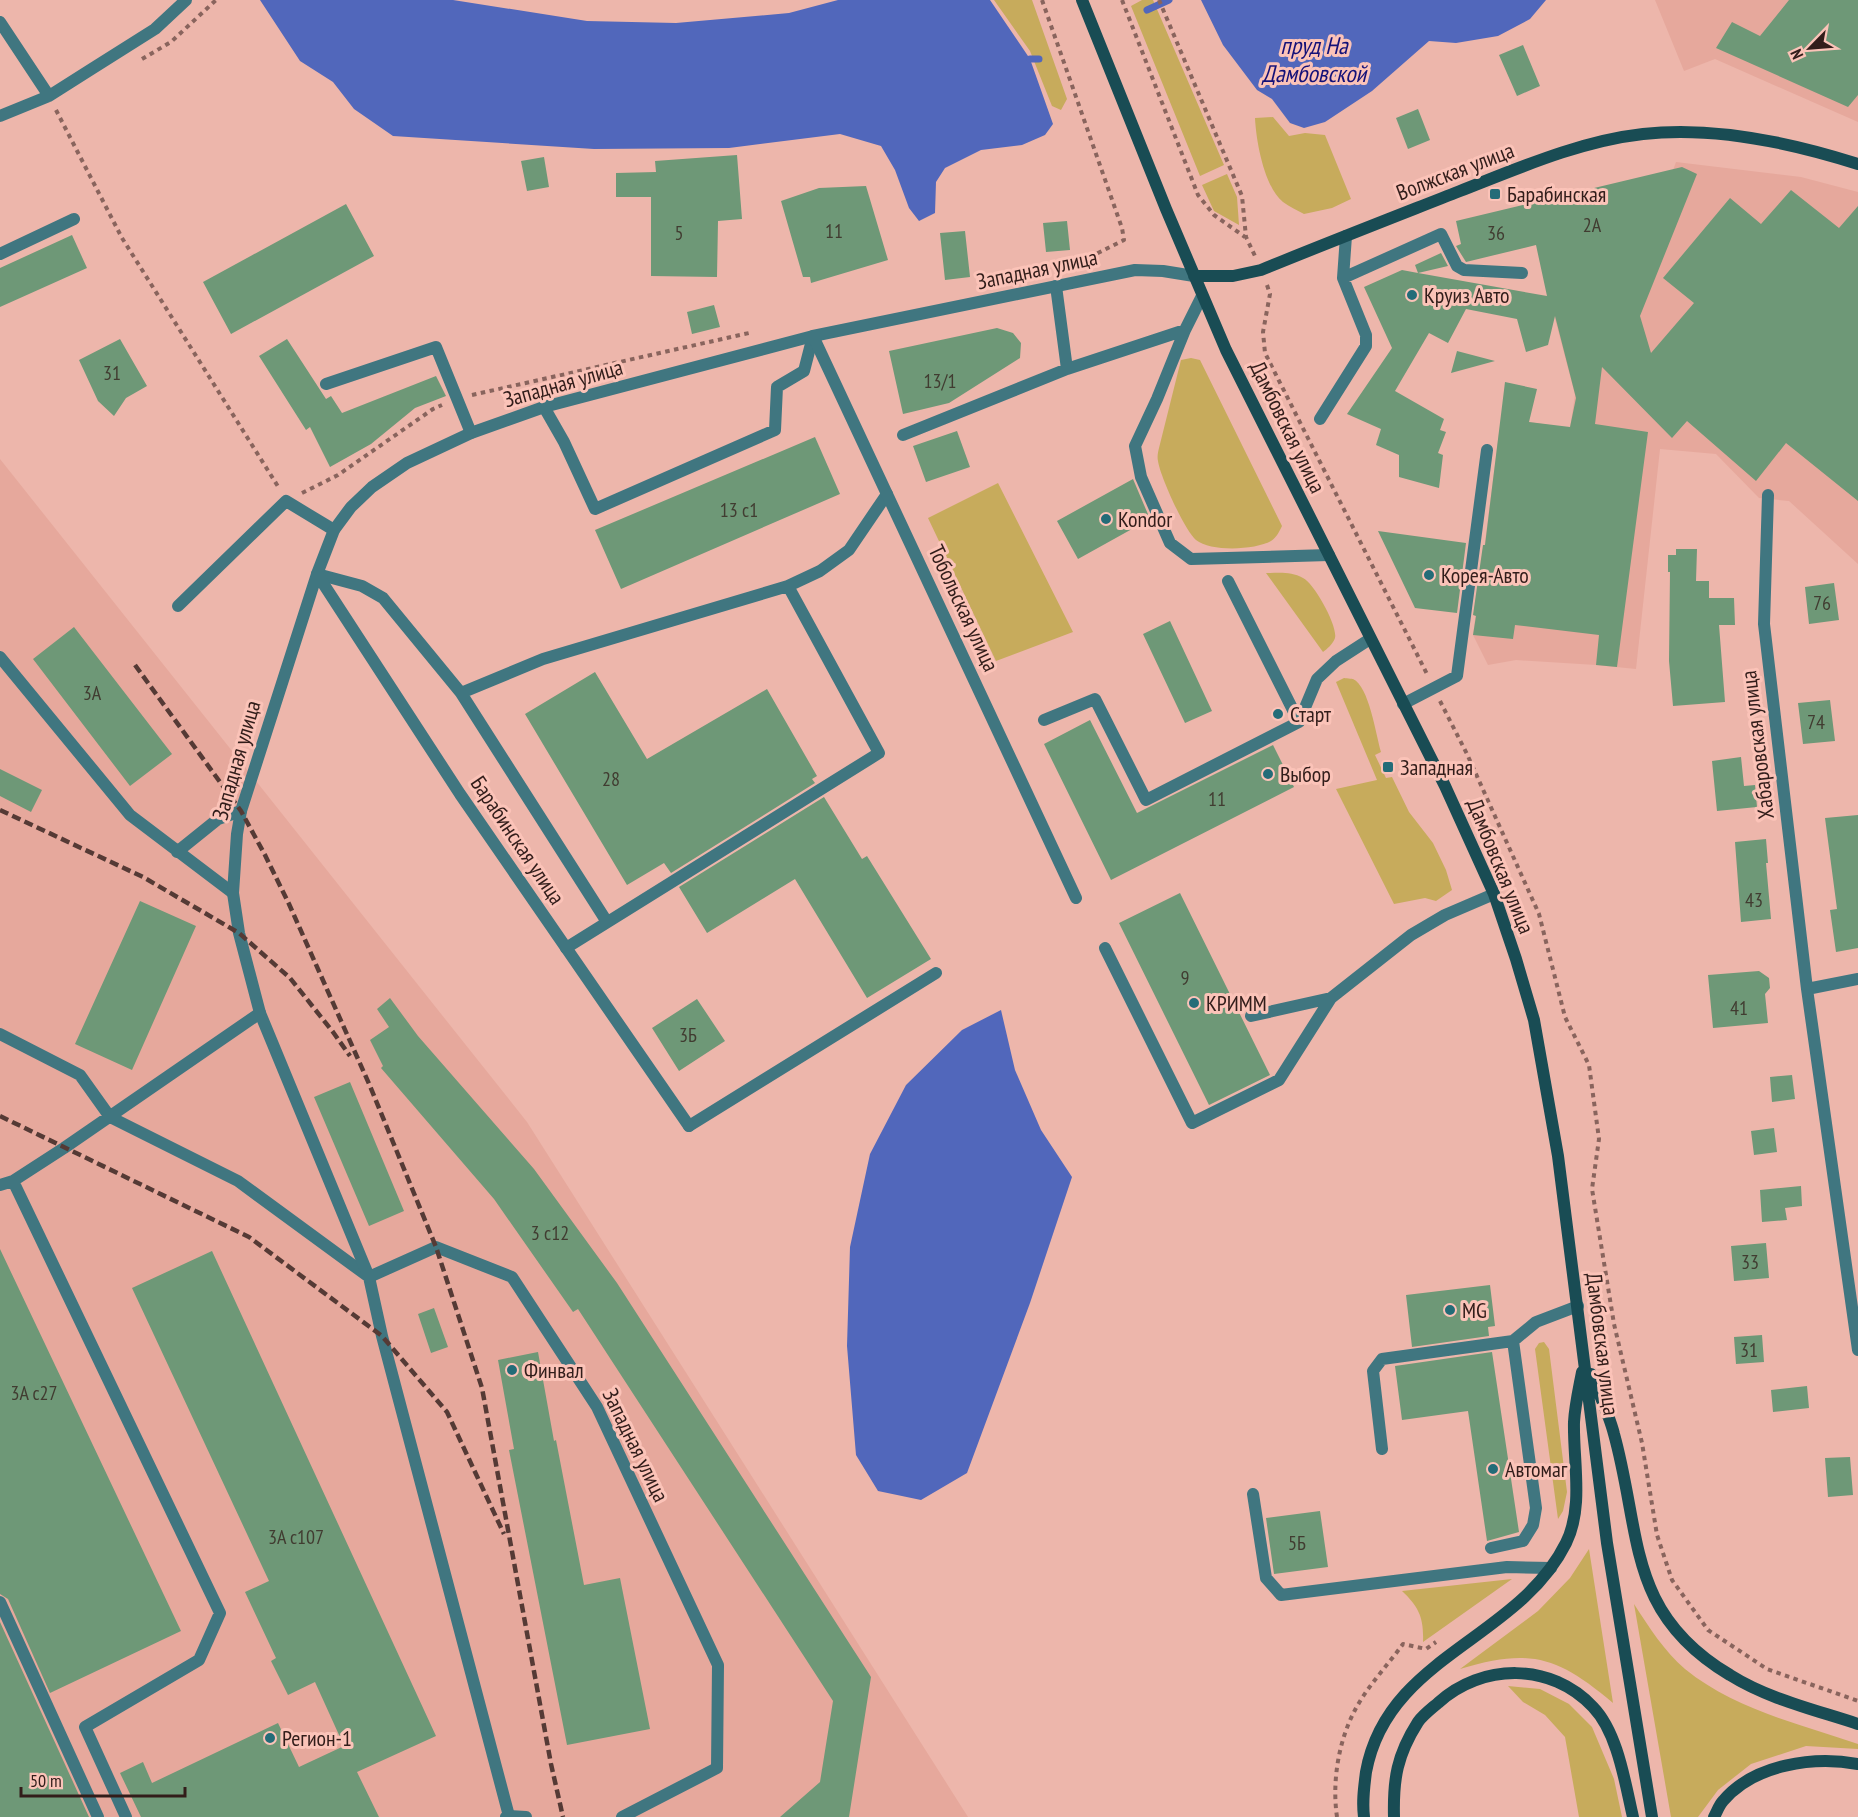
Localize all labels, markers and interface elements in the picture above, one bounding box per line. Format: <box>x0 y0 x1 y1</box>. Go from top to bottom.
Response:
north arrow <box>1780 18 1840 78</box>
water label: пруд На Дамбовской <box>1261 30 1369 89</box>
text: N <box>1786 46 1807 62</box>
street label: Волжская улица <box>1392 136 1518 206</box>
place label: Барабинская <box>1507 180 1606 208</box>
marker: Барабинская <box>1488 187 1502 201</box>
house number: 2А <box>1583 212 1602 238</box>
house number: 11 <box>825 218 843 244</box>
house number: 5 <box>675 220 684 246</box>
house number: 36 <box>1487 220 1505 246</box>
street label: Западная улица <box>974 243 1100 295</box>
place label: Круиз Авто <box>1424 281 1509 309</box>
marker: Круиз Авто <box>1405 288 1419 302</box>
street label: Западная улица <box>500 353 626 413</box>
street label: Дамбовская улица <box>1244 356 1332 498</box>
house number: 31 <box>103 360 121 386</box>
house number: 13/1 <box>924 368 956 394</box>
house number: 13 с1 <box>720 497 758 523</box>
place label: Kondor <box>1118 505 1172 533</box>
marker: Kondor <box>1099 512 1113 526</box>
street label: Тобольская улица <box>922 540 1006 676</box>
place label: Корея-Авто <box>1441 561 1529 589</box>
marker: Корея-Авто <box>1422 568 1436 582</box>
house number: 76 <box>1813 590 1831 616</box>
street label: Хабаровская улица <box>1734 669 1780 821</box>
house number: 3А <box>83 680 102 706</box>
street label: Западная улица <box>206 697 266 823</box>
place label: Старт <box>1290 700 1332 728</box>
marker: Старт <box>1271 707 1285 721</box>
house number: 74 <box>1807 709 1825 735</box>
place label: Западная <box>1400 753 1473 781</box>
place label: Выбор <box>1280 760 1331 788</box>
marker: Западная <box>1381 760 1395 774</box>
house number: 28 <box>602 766 620 792</box>
marker: Выбор <box>1261 767 1275 781</box>
street label: Барабинская улица <box>465 770 571 910</box>
house number: 11 <box>1208 786 1226 812</box>
street label: Дамбовская улица <box>1461 794 1541 938</box>
house number: 43 <box>1745 887 1763 913</box>
house number: 9 <box>1181 965 1190 991</box>
place label: КРИММ <box>1206 989 1267 1017</box>
house number: 41 <box>1730 995 1748 1021</box>
marker: КРИММ <box>1187 996 1201 1010</box>
house number: 3Б <box>679 1022 697 1048</box>
house number: 3 с12 <box>531 1220 569 1246</box>
house number: 33 <box>1741 1249 1759 1275</box>
street label: Дамбовская улица <box>1580 1271 1626 1417</box>
place label: MG <box>1462 1296 1487 1324</box>
marker: MG <box>1443 1303 1457 1317</box>
house number: 31 <box>1740 1337 1758 1363</box>
place label: Финвал <box>524 1356 584 1384</box>
marker: Финвал <box>505 1363 519 1377</box>
house number: 3А с27 <box>10 1380 58 1406</box>
street label: Западная улица <box>596 1384 676 1506</box>
place label: Автомаг <box>1505 1455 1568 1483</box>
marker: Автомаг <box>1486 1462 1500 1476</box>
house number: 3А с107 <box>268 1524 324 1550</box>
house number: 5Б <box>1288 1530 1306 1556</box>
place label: Регион-1 <box>282 1724 352 1752</box>
marker: Регион-1 <box>263 1731 277 1745</box>
scale bar <box>21 1760 184 1798</box>
text: 50 m <box>30 1769 62 1792</box>

